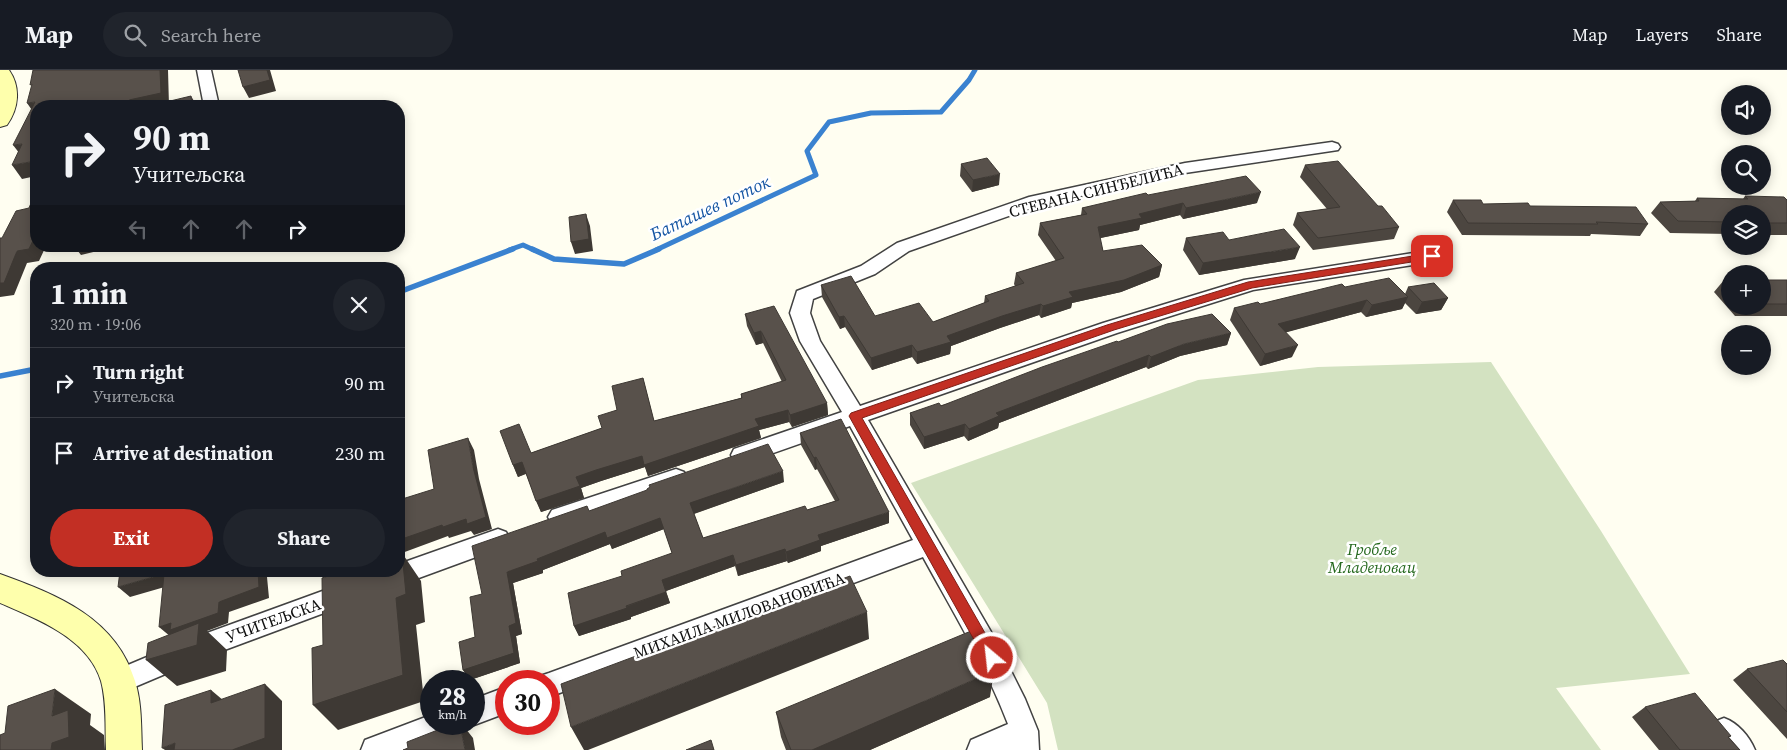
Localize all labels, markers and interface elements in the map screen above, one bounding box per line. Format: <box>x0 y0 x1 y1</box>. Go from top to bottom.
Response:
search box <box>103 12 453 57</box>
text: Map <box>25 18 73 51</box>
icon: search <box>121 21 149 49</box>
text: Search here <box>161 22 261 48</box>
text: Map <box>1572 22 1607 47</box>
text: Layers <box>1635 22 1688 47</box>
text: Share <box>1716 22 1762 47</box>
map controls <box>1721 85 1771 375</box>
button: sound <box>1721 85 1771 135</box>
text: 90 m <box>133 114 210 162</box>
icon: right <box>50 120 115 185</box>
button: search <box>1721 145 1771 195</box>
street label: СТЕВАНА СИНЂЕЛИЋА <box>1006 158 1186 222</box>
text: Учитељска <box>133 159 245 189</box>
water label: Баташев поток <box>645 169 774 247</box>
button: layers <box>1721 205 1771 255</box>
icon: left <box>124 215 152 243</box>
icon: ahead <box>177 215 205 243</box>
icon: ahead <box>230 215 258 243</box>
icon: right <box>283 215 311 243</box>
pin <box>1411 235 1453 277</box>
icon: arrive <box>1418 242 1446 270</box>
button: + <box>1721 265 1771 315</box>
text: 1 min <box>50 273 128 314</box>
button: close <box>333 279 385 331</box>
text: 320 m · 19:06 <box>50 313 141 335</box>
button: − <box>1721 325 1771 375</box>
text: Turn right <box>93 359 184 385</box>
icon: right <box>50 369 78 397</box>
text: 90 m <box>344 370 385 396</box>
text: Учитељска <box>93 385 175 407</box>
icon: arrive <box>50 439 78 467</box>
text: Arrive at destination <box>93 440 273 466</box>
text: 230 m <box>335 440 385 466</box>
button: Exit <box>50 509 213 567</box>
button: Share <box>223 509 385 567</box>
park label: Гробље Младеновац <box>1327 538 1417 578</box>
street label: МИХАИЛА МИЛОВАНОВИЋА <box>630 566 848 664</box>
street label: УЧИТЕЉСКА <box>222 592 324 647</box>
position arrow <box>965 631 1017 683</box>
speed limit sign: 30 <box>495 670 560 735</box>
text: 28 <box>439 679 466 713</box>
text: km/h <box>438 707 467 723</box>

